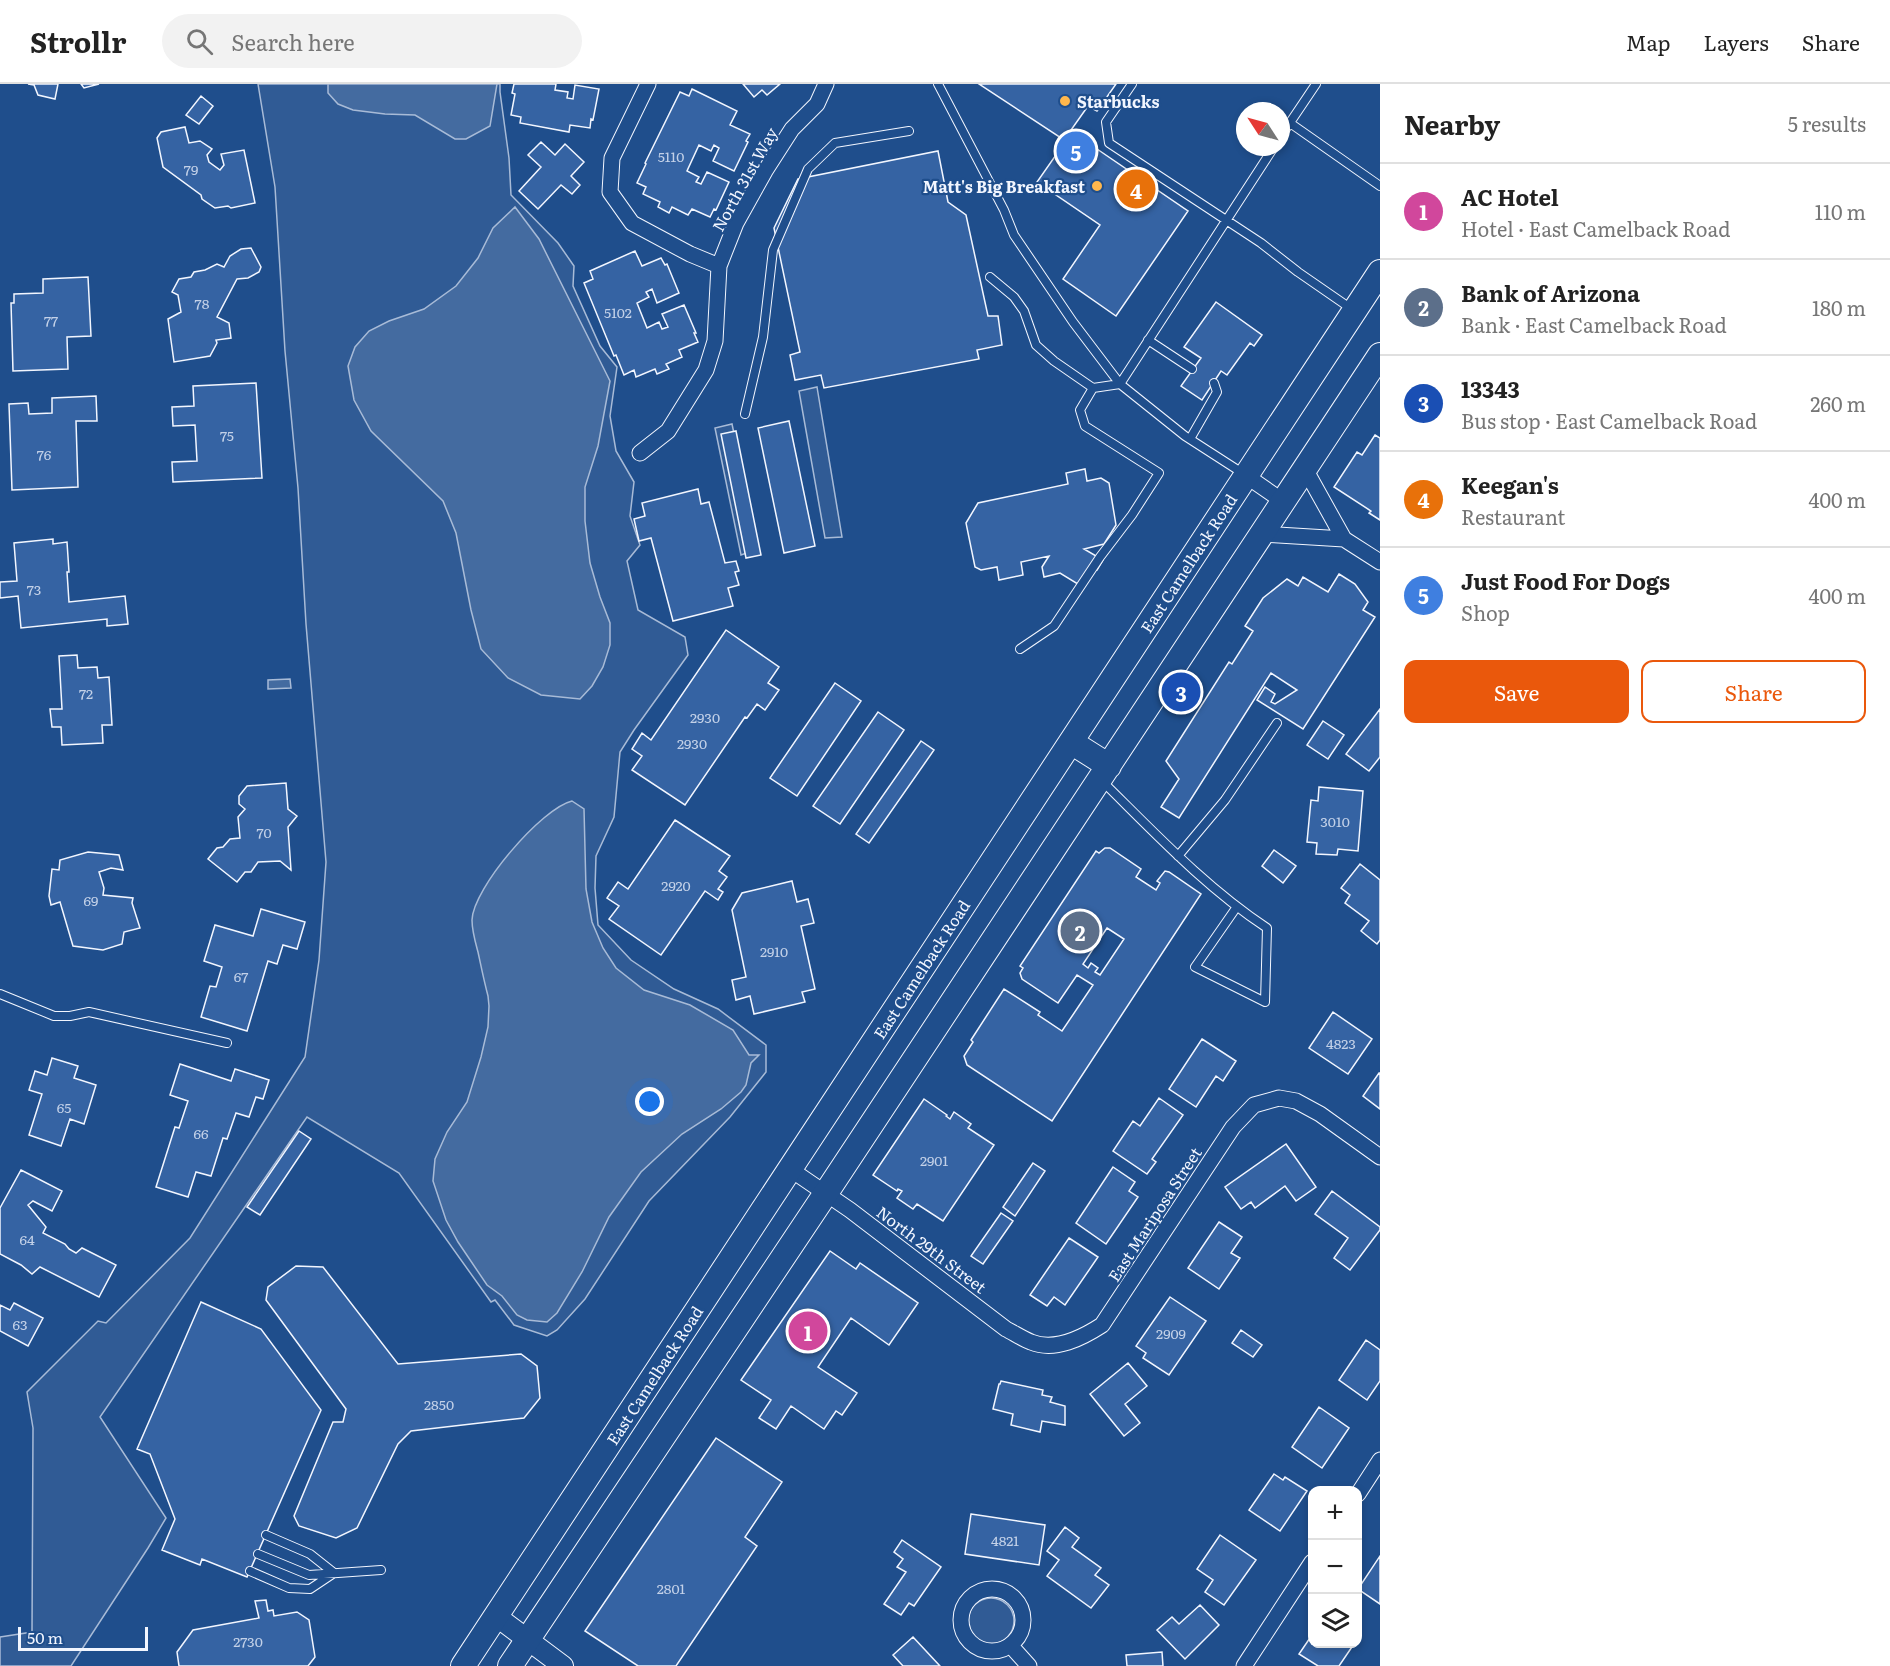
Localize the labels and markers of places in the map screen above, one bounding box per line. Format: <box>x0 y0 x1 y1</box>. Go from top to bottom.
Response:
place label: Starbucks <box>1077 89 1159 113</box>
marker: Starbucks <box>1058 94 1072 108</box>
pin: 5 <box>1056 128 1096 174</box>
pin: 4 <box>1116 166 1156 212</box>
place label: Matt's Big Breakfast <box>923 174 1085 198</box>
marker: Matt's Big Breakfast <box>1090 179 1104 193</box>
pin: 3 <box>1162 670 1200 714</box>
pin: 2 <box>1060 908 1100 954</box>
pin: 1 <box>788 1308 828 1354</box>

